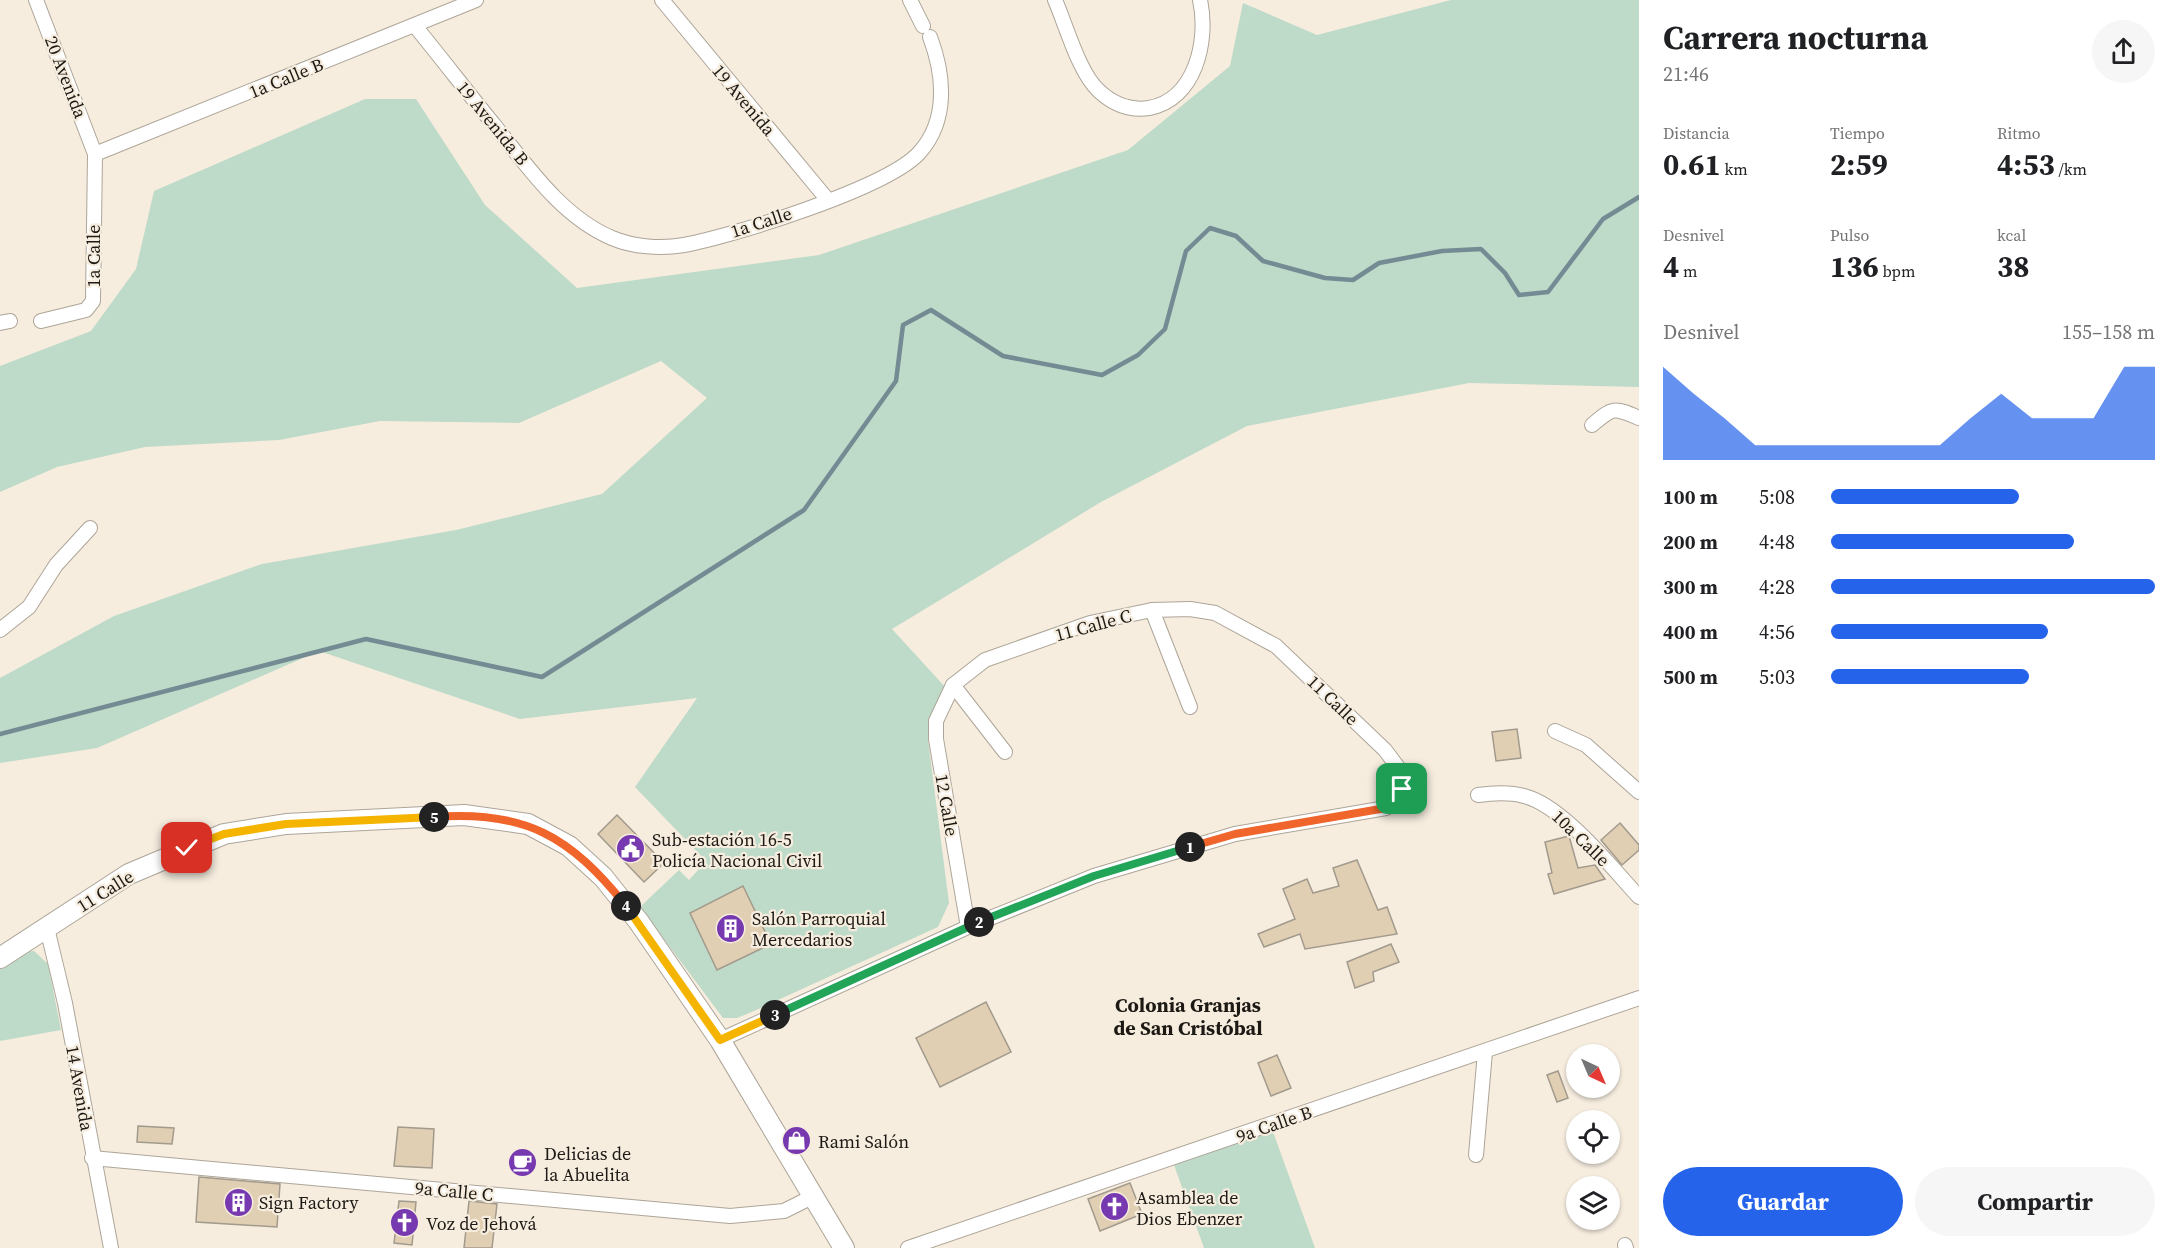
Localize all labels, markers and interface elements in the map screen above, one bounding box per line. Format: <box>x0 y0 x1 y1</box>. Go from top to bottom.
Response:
text: Carrera nocturna <box>1663 15 1928 60</box>
button: share <box>2092 20 2155 83</box>
street label: 20 Avenida <box>39 32 93 123</box>
street label: 1a Calle B <box>245 52 327 104</box>
street label: 19 Avenida <box>707 59 782 142</box>
text: 21:46 <box>1663 60 1709 88</box>
street label: 19 Avenida B <box>451 76 535 170</box>
text: Distancia <box>1663 122 1730 144</box>
text: Tiempo <box>1830 122 1885 144</box>
text: Ritmo <box>1997 122 2041 144</box>
text: 0.61 <box>1663 144 1721 185</box>
text: 2:59 <box>1830 144 1888 185</box>
text: 4:53 <box>1997 144 2055 185</box>
text: km <box>1721 158 1748 180</box>
text: /km <box>2055 158 2087 180</box>
street label: 1a Calle <box>727 200 795 244</box>
text: Desnivel <box>1663 224 1724 246</box>
text: Pulso <box>1830 224 1869 246</box>
text: kcal <box>1997 224 2026 246</box>
street label: 1a Calle <box>81 225 106 287</box>
text: 4 <box>1663 246 1679 287</box>
text: 136 <box>1830 246 1879 287</box>
text: 38 <box>1997 246 2030 287</box>
text: m <box>1679 260 1697 282</box>
text: bpm <box>1879 260 1915 282</box>
text: Desnivel <box>1663 318 1740 346</box>
text: 155–158 m <box>2062 318 2155 346</box>
text: 100 m <box>1663 483 1718 511</box>
text: 5:08 <box>1759 483 1795 511</box>
text: 200 m <box>1663 528 1718 556</box>
text: 4:48 <box>1759 528 1795 556</box>
text: 300 m <box>1663 573 1718 601</box>
text: 4:28 <box>1759 573 1795 601</box>
street label: 11 Calle C <box>1052 603 1134 647</box>
text: 400 m <box>1663 618 1718 646</box>
text: 4:56 <box>1759 618 1795 646</box>
text: 500 m <box>1663 663 1718 691</box>
text: 5:03 <box>1759 663 1795 691</box>
street label: 11 Calle <box>1302 669 1364 731</box>
pin <box>1376 763 1427 814</box>
street label: 12 Calle <box>929 772 965 838</box>
icon: arrive <box>1385 772 1418 805</box>
pin: 5 <box>419 802 449 832</box>
street label: 10a Calle <box>1546 804 1616 872</box>
text: 5 <box>430 806 438 828</box>
pin <box>161 822 212 873</box>
place label: Sub-estación 16-5 Policía Nacional Civil <box>652 827 822 873</box>
icon: check <box>170 831 203 864</box>
pin: 1 <box>1175 832 1205 862</box>
public building icon: Sub-estación 16-5 Policía Nacional Civil <box>615 833 647 865</box>
text: 1 <box>1186 836 1194 858</box>
street label: 11 Calle <box>72 864 138 918</box>
pin: 4 <box>611 891 641 921</box>
text: 4 <box>622 895 630 917</box>
place label: Salón Parroquial Mercedarios <box>752 906 886 952</box>
pin: 2 <box>964 907 994 937</box>
text: 2 <box>975 911 983 933</box>
building icon: Salón Parroquial Mercedarios <box>715 912 747 944</box>
district label: Colonia Granjas de San Cristóbal <box>1113 991 1263 1042</box>
pin: 3 <box>760 1000 790 1030</box>
text: 3 <box>771 1004 779 1026</box>
street label: 14 Avenida <box>60 1043 100 1134</box>
north arrow <box>1566 1044 1620 1098</box>
map controls <box>1566 1044 1620 1230</box>
street label: 9a Calle B <box>1233 1099 1315 1149</box>
button: locate <box>1566 1110 1620 1164</box>
shop icon: Rami Salón <box>781 1125 813 1157</box>
place label: Rami Salón <box>818 1129 909 1154</box>
place label: Delicias de la Abuelita <box>544 1141 631 1187</box>
cafe icon: Delicias de la Abuelita <box>507 1147 539 1179</box>
button: Guardar <box>1663 1167 1903 1236</box>
button: Compartir <box>1915 1167 2155 1236</box>
street label: 9a Calle C <box>414 1175 494 1207</box>
button: layers <box>1566 1176 1620 1230</box>
place label: Asamblea de Dios Ebenzer <box>1136 1185 1243 1231</box>
building icon: Sign Factory <box>222 1186 254 1218</box>
place label: Sign Factory <box>259 1190 359 1215</box>
church icon: Asamblea de Dios Ebenzer <box>1099 1191 1131 1223</box>
church icon: Voz de Jehová <box>389 1207 421 1239</box>
place label: Voz de Jehová <box>426 1211 538 1236</box>

